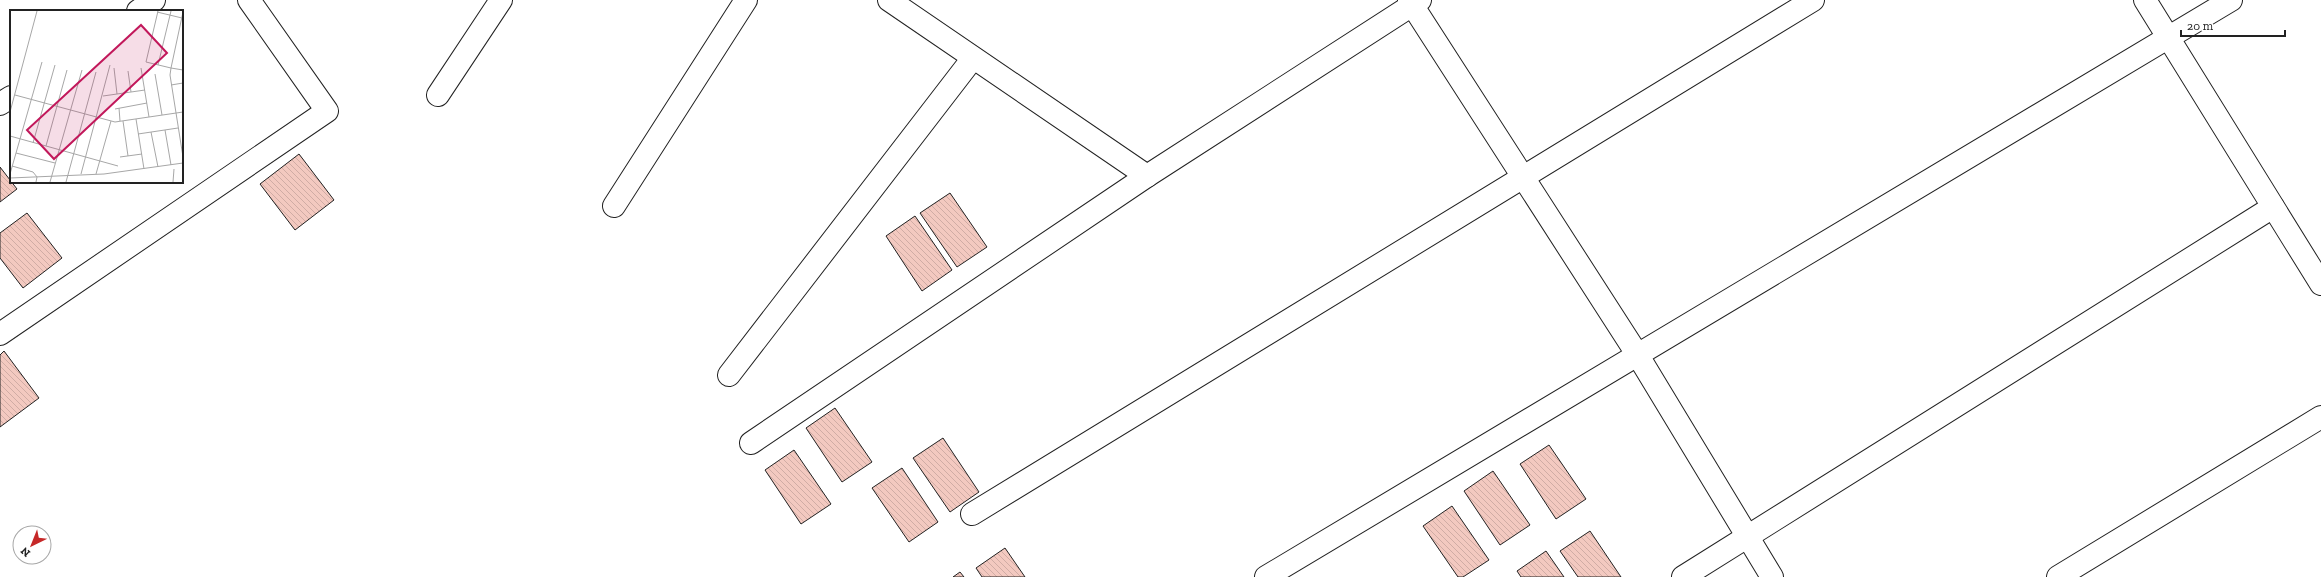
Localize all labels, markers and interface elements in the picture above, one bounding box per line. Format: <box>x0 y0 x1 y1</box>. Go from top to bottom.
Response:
inset map <box>10 10 183 183</box>
scale bar <box>2181 12 2285 38</box>
text: 20 m <box>2187 19 2214 33</box>
north arrow <box>12 525 52 565</box>
text: N <box>18 544 33 560</box>

